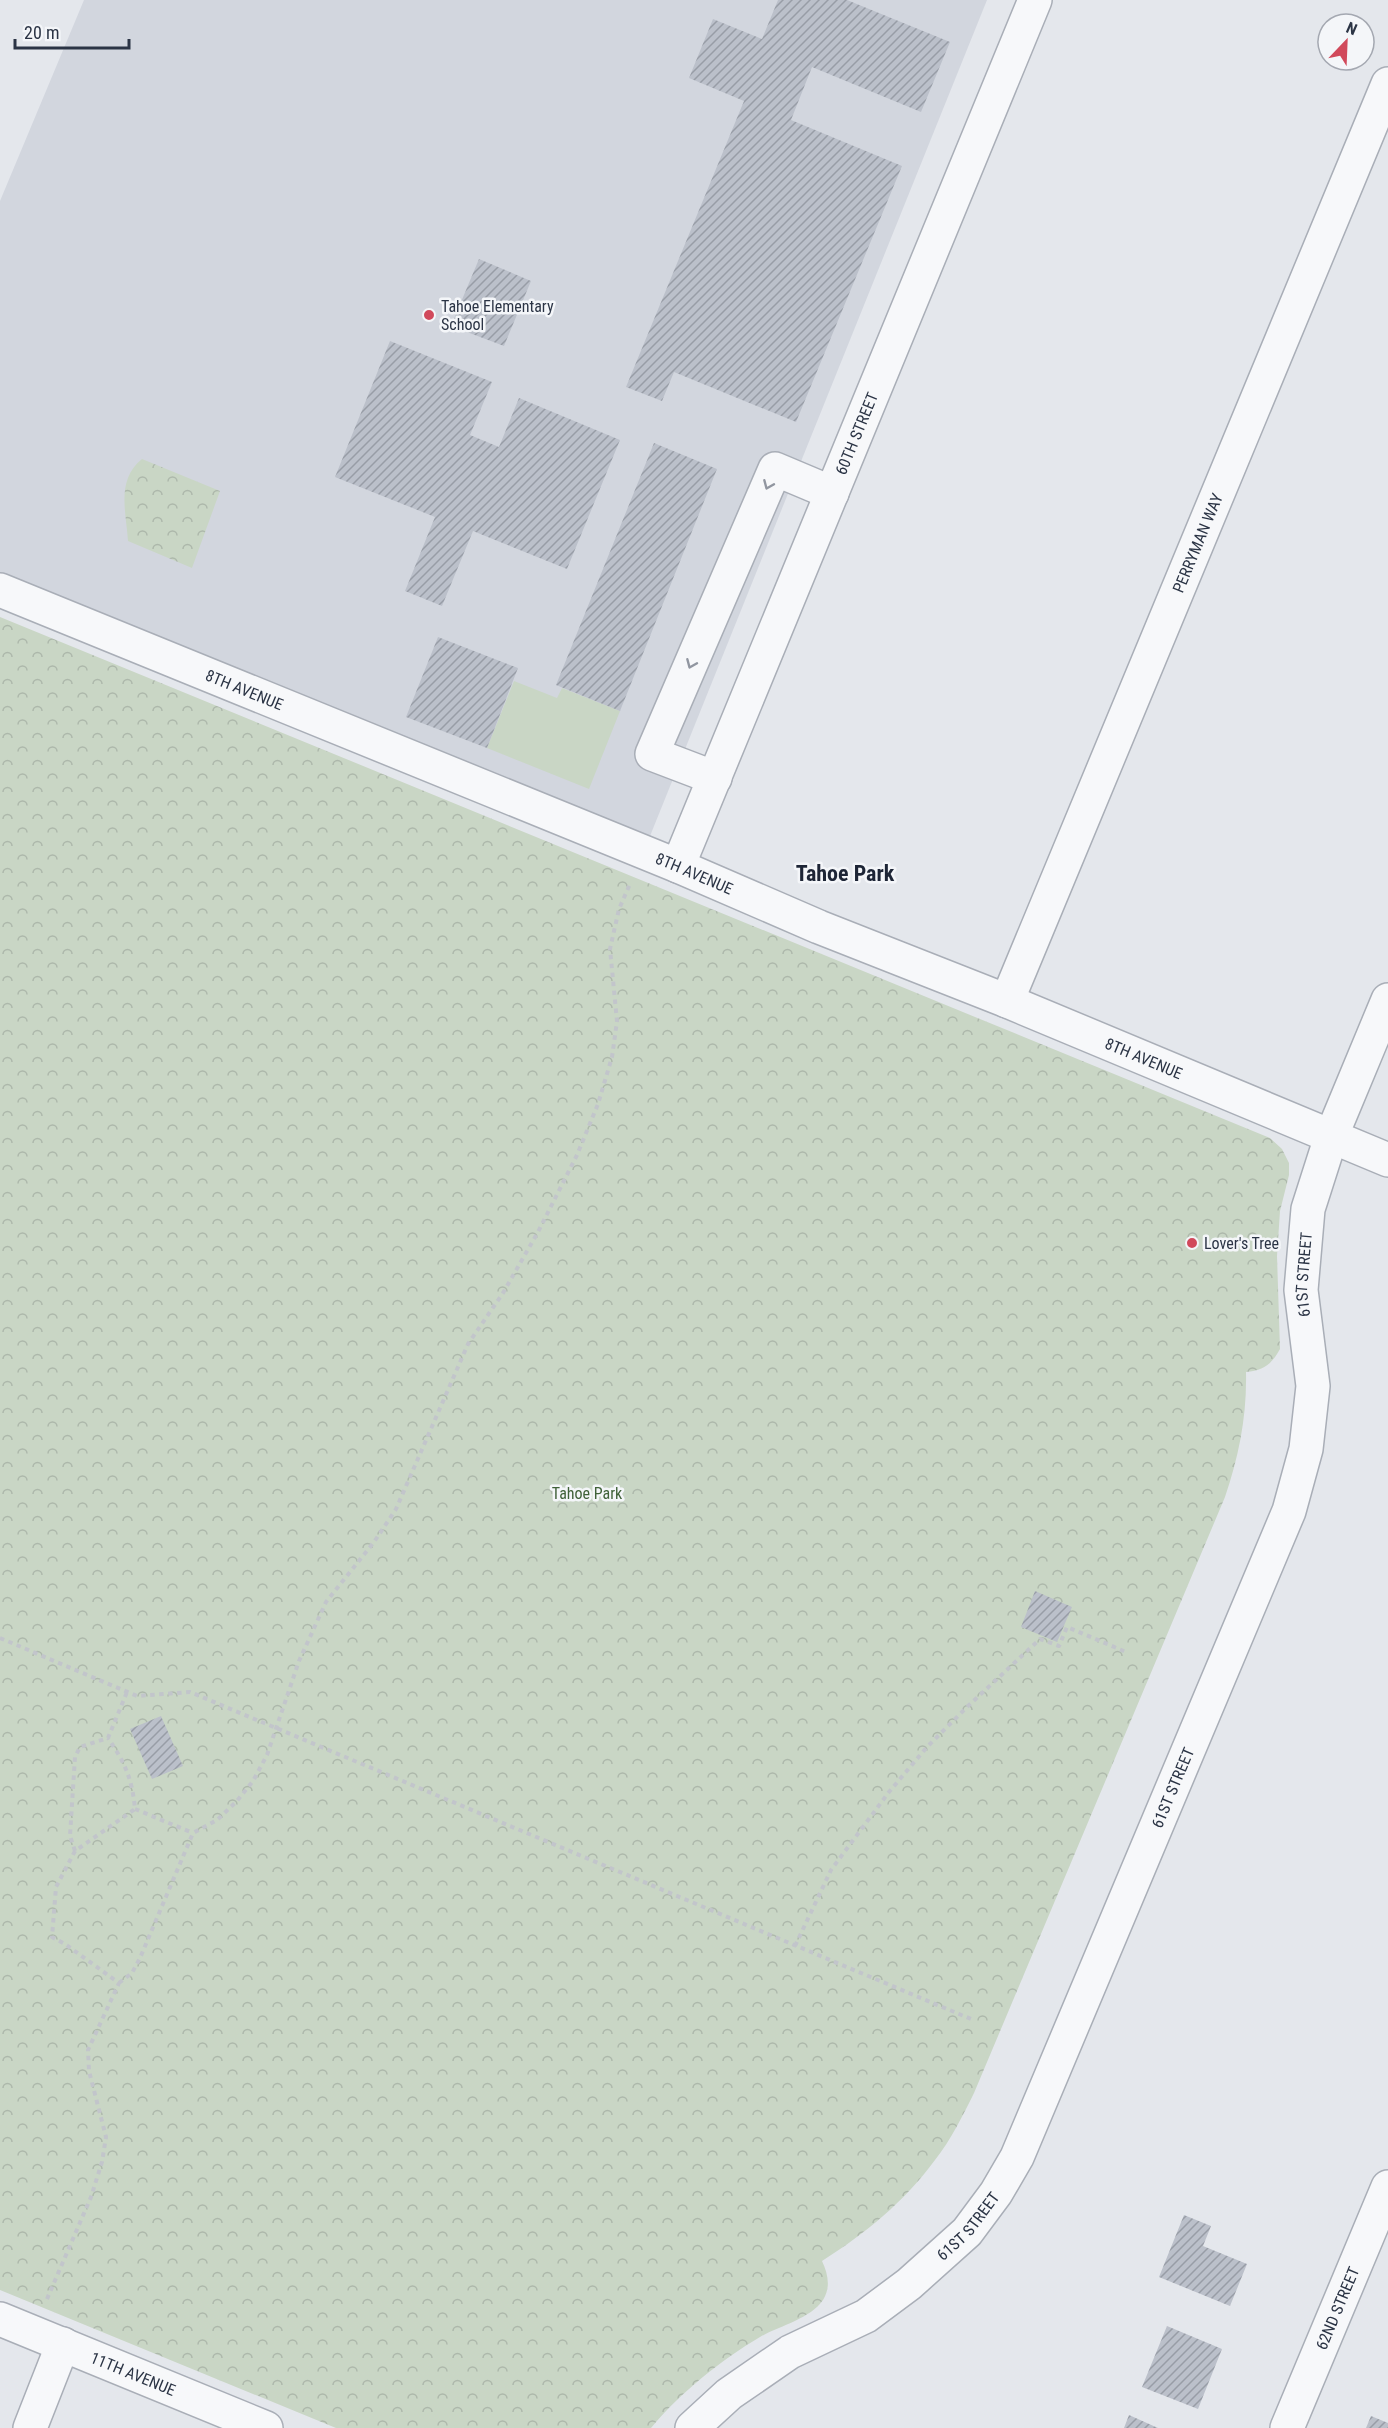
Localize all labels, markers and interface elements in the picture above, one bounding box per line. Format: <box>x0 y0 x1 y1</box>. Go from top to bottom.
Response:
scale bar <box>15 12 129 50</box>
north arrow <box>1316 12 1376 72</box>
text: N <box>1343 18 1360 39</box>
text: 20 m <box>24 22 59 43</box>
place label: Tahoe Elementary School <box>441 297 554 334</box>
marker: Tahoe Elementary School <box>422 308 436 322</box>
street label: 60TH STREET <box>831 389 882 477</box>
one-way arrow <box>763 479 775 490</box>
street label: PERRYMAN WAY <box>1168 490 1227 595</box>
one-way arrow <box>686 658 698 669</box>
street label: 8TH AVENUE <box>203 665 286 714</box>
street label: 8TH AVENUE <box>653 848 736 898</box>
district label: Tahoe Park <box>796 861 895 886</box>
street label: 8TH AVENUE <box>1102 1034 1185 1083</box>
street label: 61ST STREET <box>1291 1231 1315 1318</box>
place label: Lover's Tree <box>1204 1234 1279 1253</box>
marker: Lover's Tree <box>1185 1236 1199 1250</box>
park label: Tahoe Park <box>552 1484 623 1503</box>
street label: 61ST STREET <box>1147 1745 1198 1831</box>
street label: 61ST STREET <box>933 2188 1003 2264</box>
street label: 62ND STREET <box>1311 2264 1363 2352</box>
street label: 11TH AVENUE <box>88 2348 179 2399</box>

